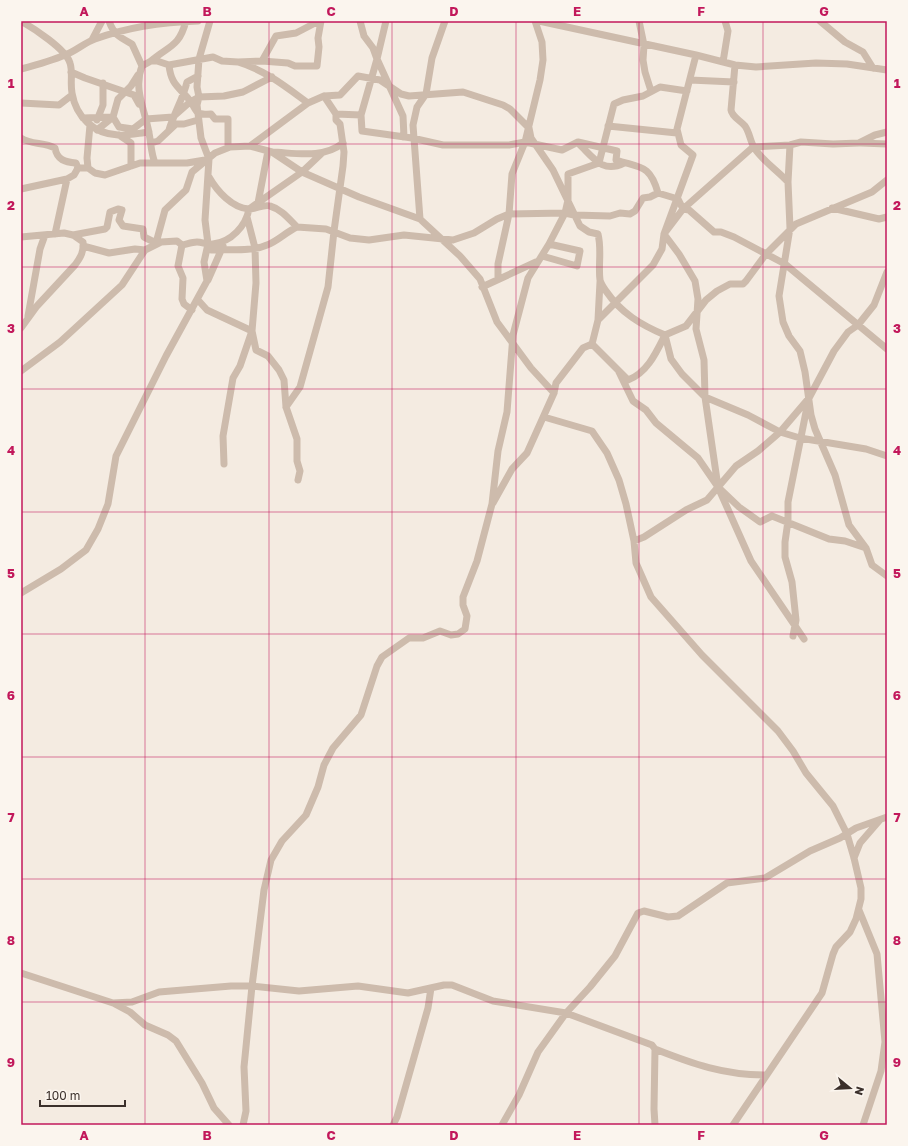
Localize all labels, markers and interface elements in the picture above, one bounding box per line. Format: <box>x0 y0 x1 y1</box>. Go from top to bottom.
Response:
text: A <box>79 3 89 19</box>
text: B <box>202 3 212 19</box>
text: C <box>326 3 336 19</box>
text: D <box>449 3 459 19</box>
text: E <box>573 3 581 19</box>
text: F <box>697 3 705 19</box>
text: G <box>819 3 829 19</box>
text: 1 <box>8 75 15 91</box>
text: 1 <box>894 75 901 91</box>
text: 2 <box>7 197 15 213</box>
text: 2 <box>893 197 901 213</box>
text: 3 <box>7 320 15 336</box>
text: 3 <box>893 320 901 336</box>
text: 4 <box>7 442 15 458</box>
text: 4 <box>893 442 901 458</box>
text: 5 <box>7 565 15 581</box>
text: 5 <box>893 565 901 581</box>
text: 6 <box>7 687 15 703</box>
text: 6 <box>893 687 901 703</box>
text: 7 <box>7 809 15 825</box>
text: 7 <box>893 809 901 825</box>
text: 8 <box>7 932 15 948</box>
text: 8 <box>893 932 901 948</box>
text: 9 <box>7 1054 15 1070</box>
text: 9 <box>893 1054 901 1070</box>
north arrow <box>830 1068 870 1108</box>
scale bar <box>40 1082 125 1108</box>
text: N <box>853 1085 867 1097</box>
text: 100 m <box>46 1088 80 1103</box>
text: A <box>79 1127 89 1143</box>
text: B <box>202 1127 212 1143</box>
text: C <box>326 1127 336 1143</box>
text: D <box>449 1127 459 1143</box>
text: E <box>573 1127 581 1143</box>
text: F <box>697 1127 705 1143</box>
text: G <box>819 1127 829 1143</box>

